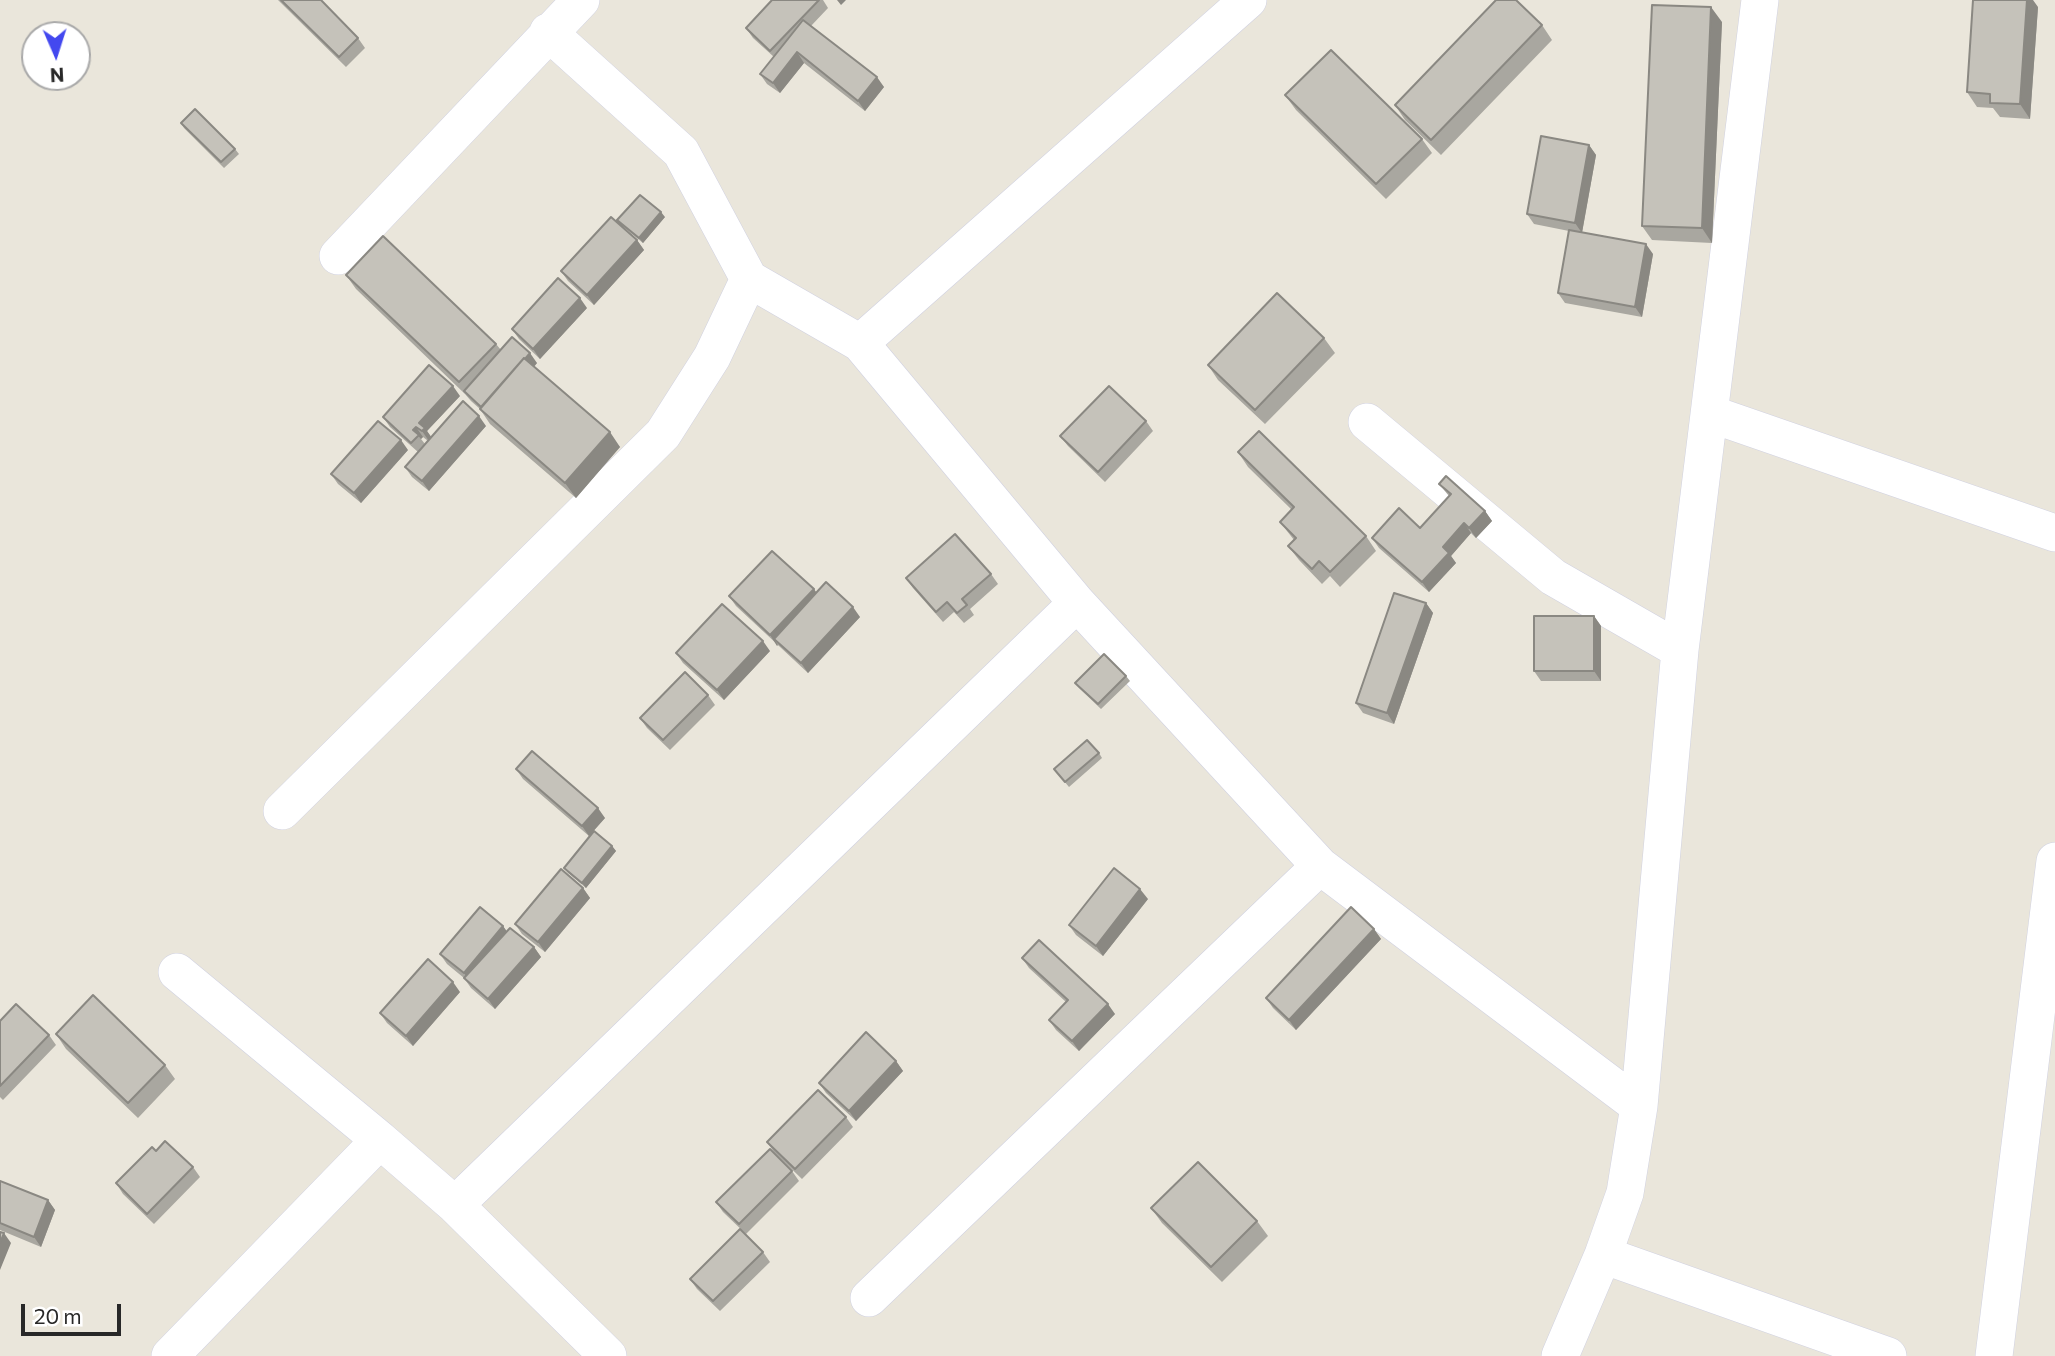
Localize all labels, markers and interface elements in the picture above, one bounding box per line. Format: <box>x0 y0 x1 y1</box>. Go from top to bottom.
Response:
north arrow <box>21 21 91 91</box>
text: N <box>49 64 65 87</box>
scale bar <box>24 1290 124 1334</box>
text: 20 m <box>34 1303 82 1328</box>

